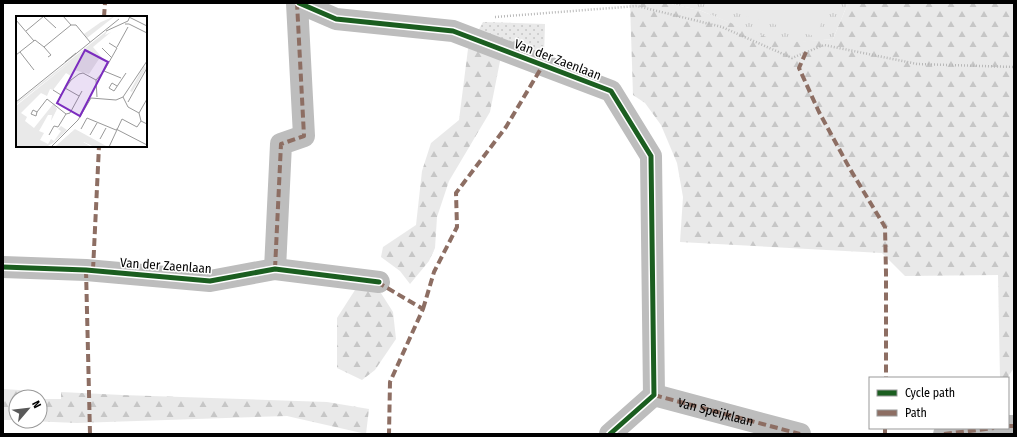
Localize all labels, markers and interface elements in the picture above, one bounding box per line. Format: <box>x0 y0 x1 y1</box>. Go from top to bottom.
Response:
inset map <box>16 16 147 147</box>
street label: Van der Zaenlaan <box>512 36 603 83</box>
street label: Van der Zaenlaan <box>120 255 212 276</box>
legend <box>869 377 1009 429</box>
text: Cycle path <box>905 386 955 400</box>
north arrow <box>8 389 48 429</box>
street label: Van Speijklaan <box>676 395 755 429</box>
text: N <box>29 399 44 411</box>
text: Path <box>905 406 927 420</box>

